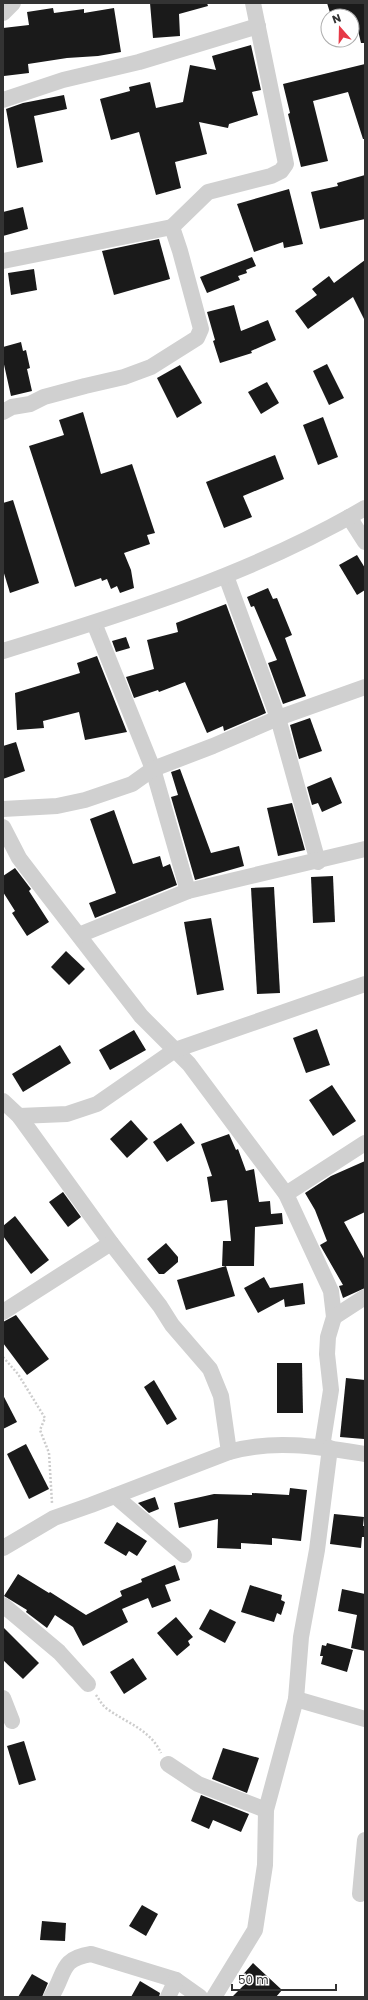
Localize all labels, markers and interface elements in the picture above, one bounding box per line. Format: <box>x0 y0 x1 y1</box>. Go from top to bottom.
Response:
north arrow <box>320 8 360 48</box>
text: N <box>330 10 343 28</box>
scale bar <box>232 1966 336 1992</box>
text: 50 m <box>238 1971 269 1988</box>

